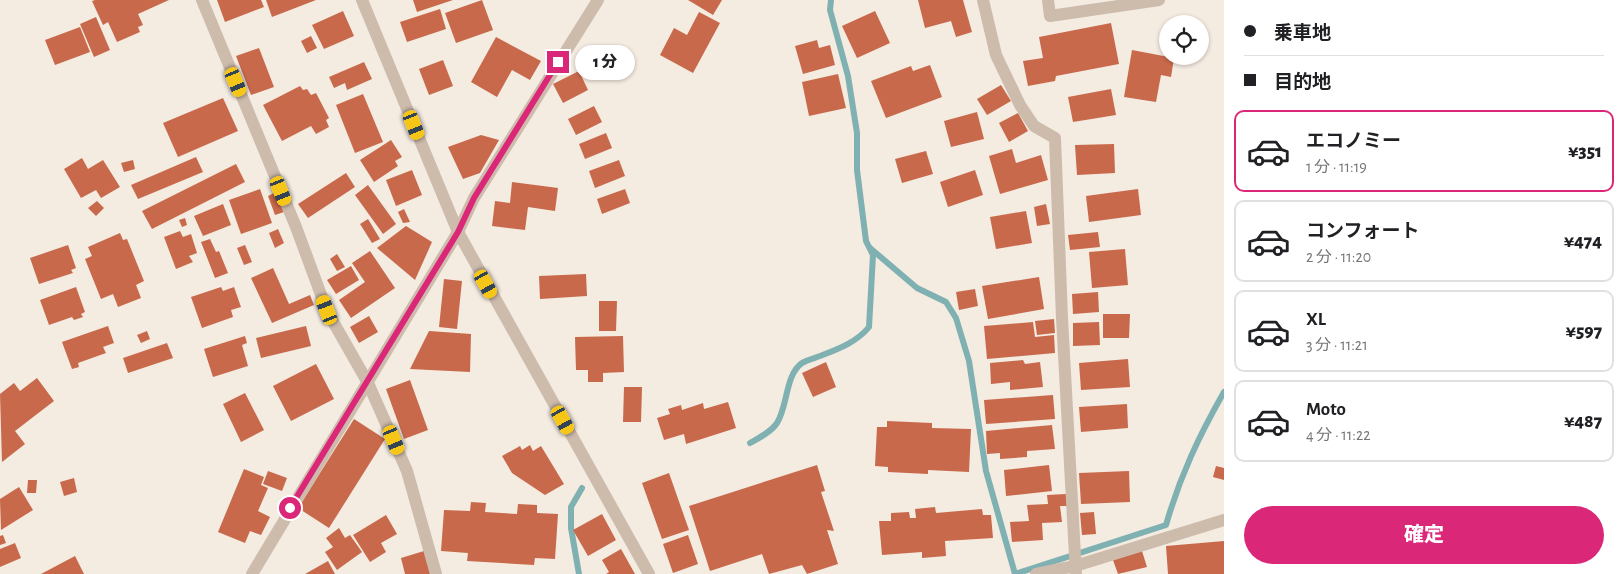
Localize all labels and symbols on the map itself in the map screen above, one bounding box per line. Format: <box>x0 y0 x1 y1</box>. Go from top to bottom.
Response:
callout: 1 分 <box>576 44 636 80</box>
route end <box>547 51 569 73</box>
car <box>223 65 248 99</box>
car <box>401 108 426 142</box>
car <box>268 174 293 208</box>
car <box>472 267 499 301</box>
car <box>314 293 339 327</box>
car <box>549 403 576 437</box>
car <box>381 423 406 457</box>
route start <box>279 497 301 519</box>

